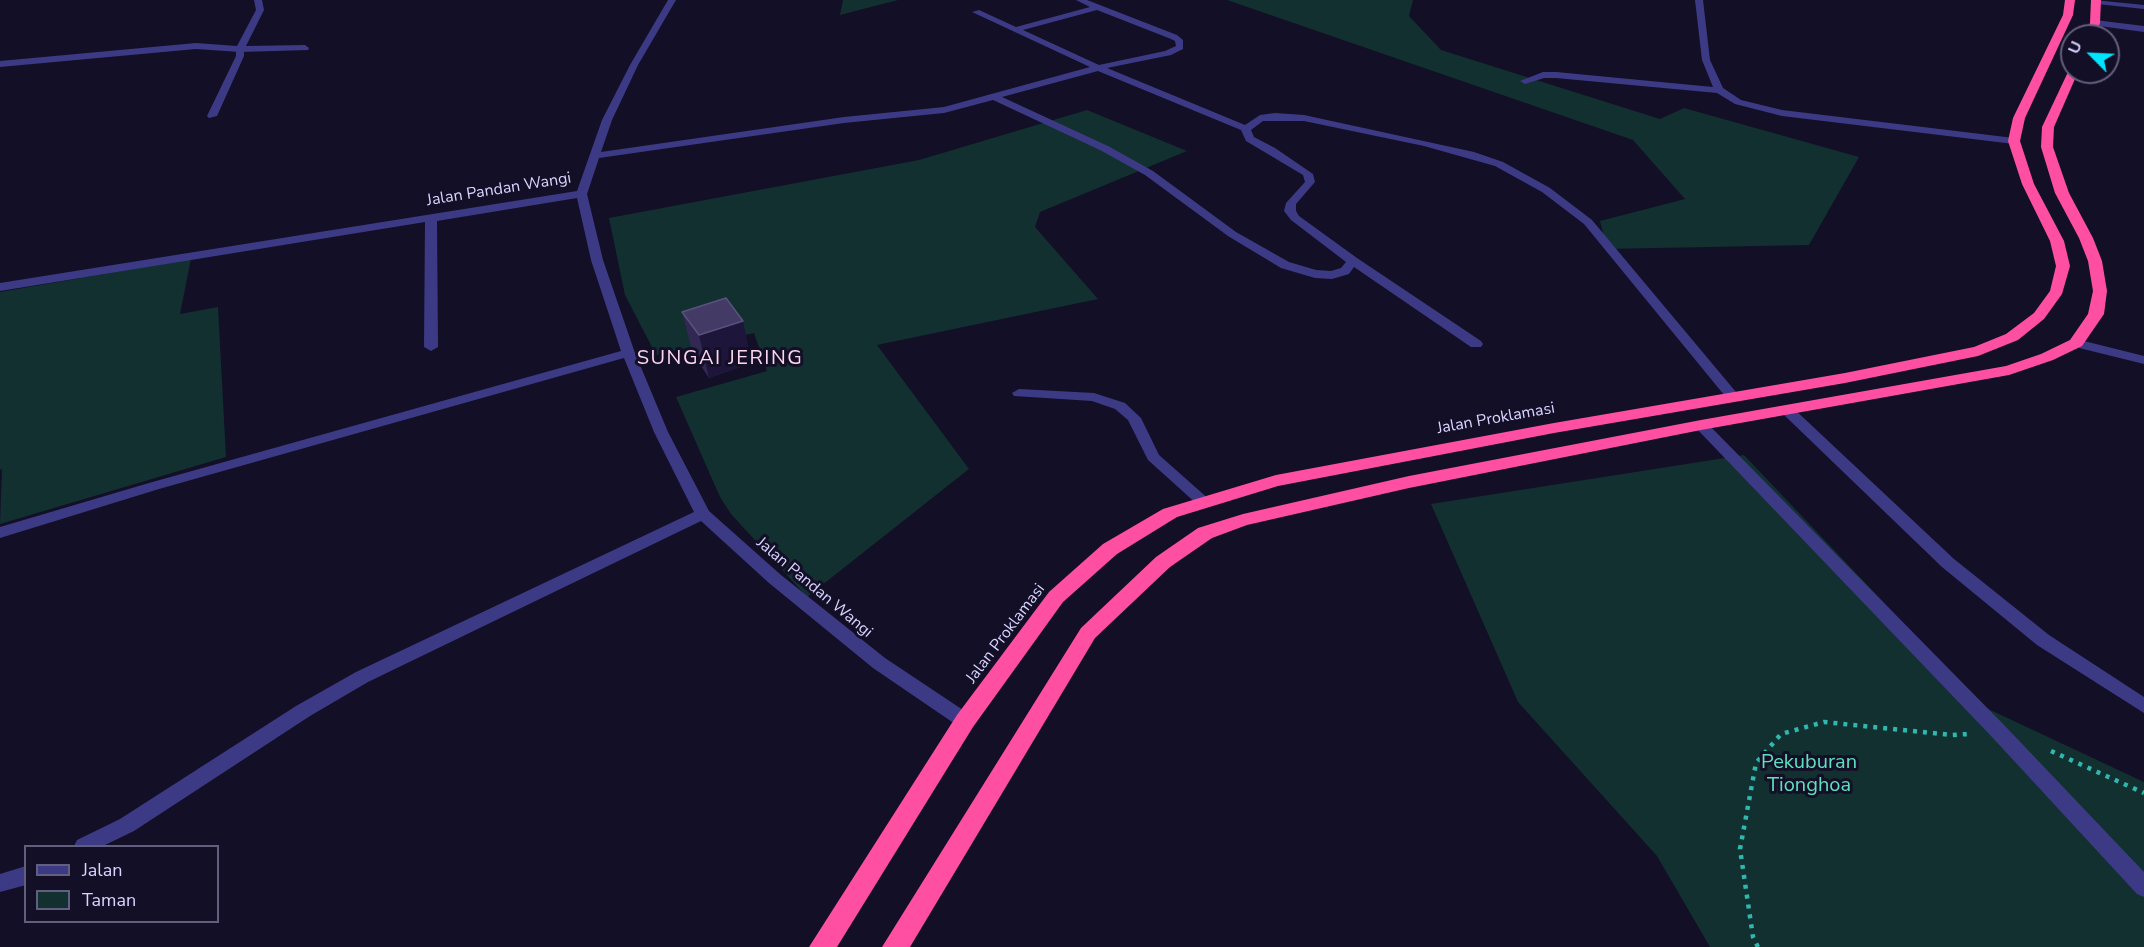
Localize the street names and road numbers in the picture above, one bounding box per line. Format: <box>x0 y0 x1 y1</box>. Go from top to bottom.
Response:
street label: Jalan Pandan Wangi <box>426 169 572 211</box>
street label: Jalan Proklamasi <box>1436 399 1556 439</box>
street label: Jalan Pandan Wangi <box>752 534 876 642</box>
street label: Jalan Proklamasi <box>962 581 1050 687</box>

